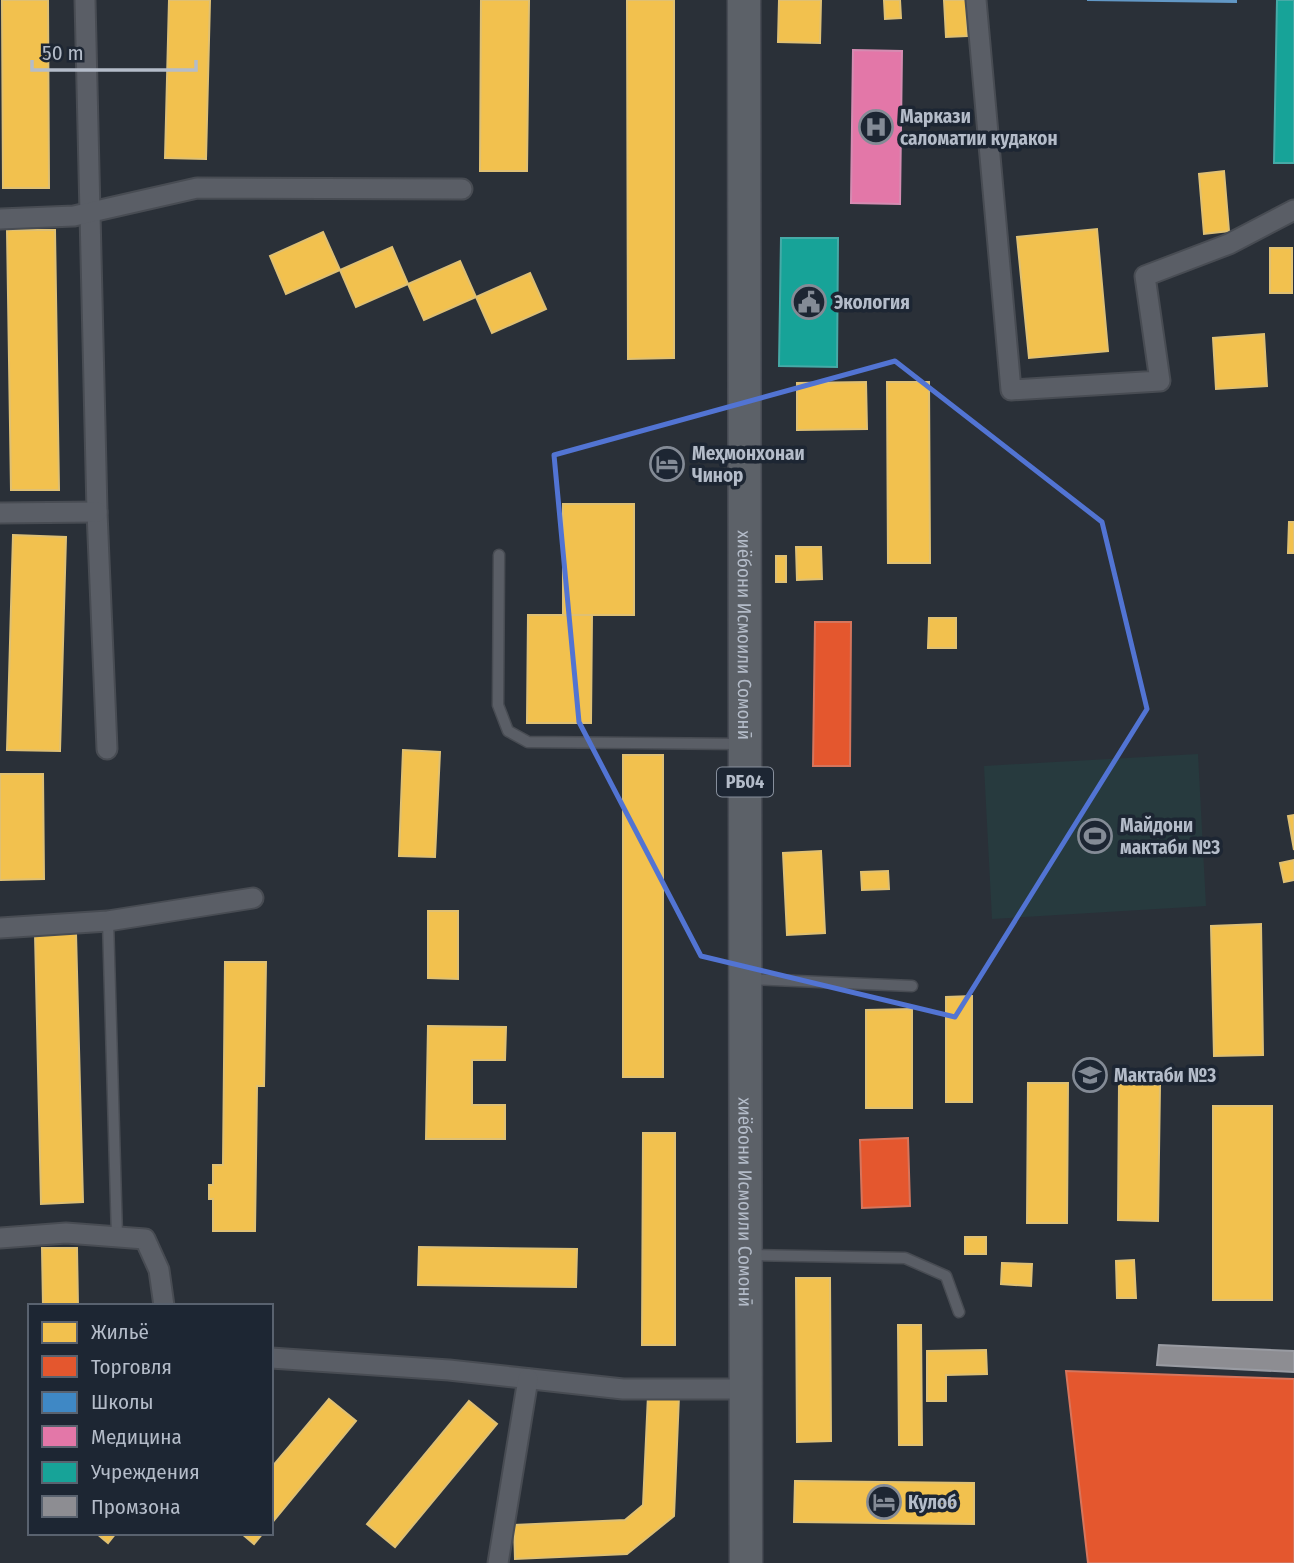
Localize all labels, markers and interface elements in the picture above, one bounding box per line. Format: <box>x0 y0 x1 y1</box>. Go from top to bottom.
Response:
scale bar <box>32 28 196 72</box>
text: 50 m <box>42 40 84 66</box>
place label: Маркази саломатии кудакон <box>900 105 1057 150</box>
hospital icon: Маркази саломатии кудакон <box>857 108 895 146</box>
public building icon: Экология <box>790 283 828 321</box>
place label: Экология <box>834 291 910 314</box>
place label: Меҳмонхонаи Чинор <box>692 442 805 487</box>
hotel icon: Меҳмонхонаи Чинор <box>648 445 686 483</box>
street label: хиёбони Исмоили Сомонӣ <box>733 530 756 740</box>
road number: РБ04 <box>717 768 773 796</box>
place label: Майдони мактаби №3 <box>1120 814 1220 859</box>
sports icon: Майдони мактаби №3 <box>1076 817 1114 855</box>
school or university icon: Мактаби №3 <box>1071 1056 1109 1094</box>
place label: Мактаби №3 <box>1114 1064 1216 1087</box>
street label: хиёбони Исмоили Сомонӣ <box>734 1097 757 1307</box>
legend <box>28 1304 273 1535</box>
text: Жильё <box>91 1319 149 1345</box>
text: Торговля <box>91 1354 172 1380</box>
text: Школы <box>91 1389 154 1415</box>
text: Медицина <box>91 1424 182 1450</box>
text: Учреждения <box>90 1459 200 1485</box>
hotel icon: Кулоб <box>865 1483 903 1521</box>
place label: Кулоб <box>908 1491 957 1514</box>
text: Промзона <box>91 1494 180 1520</box>

